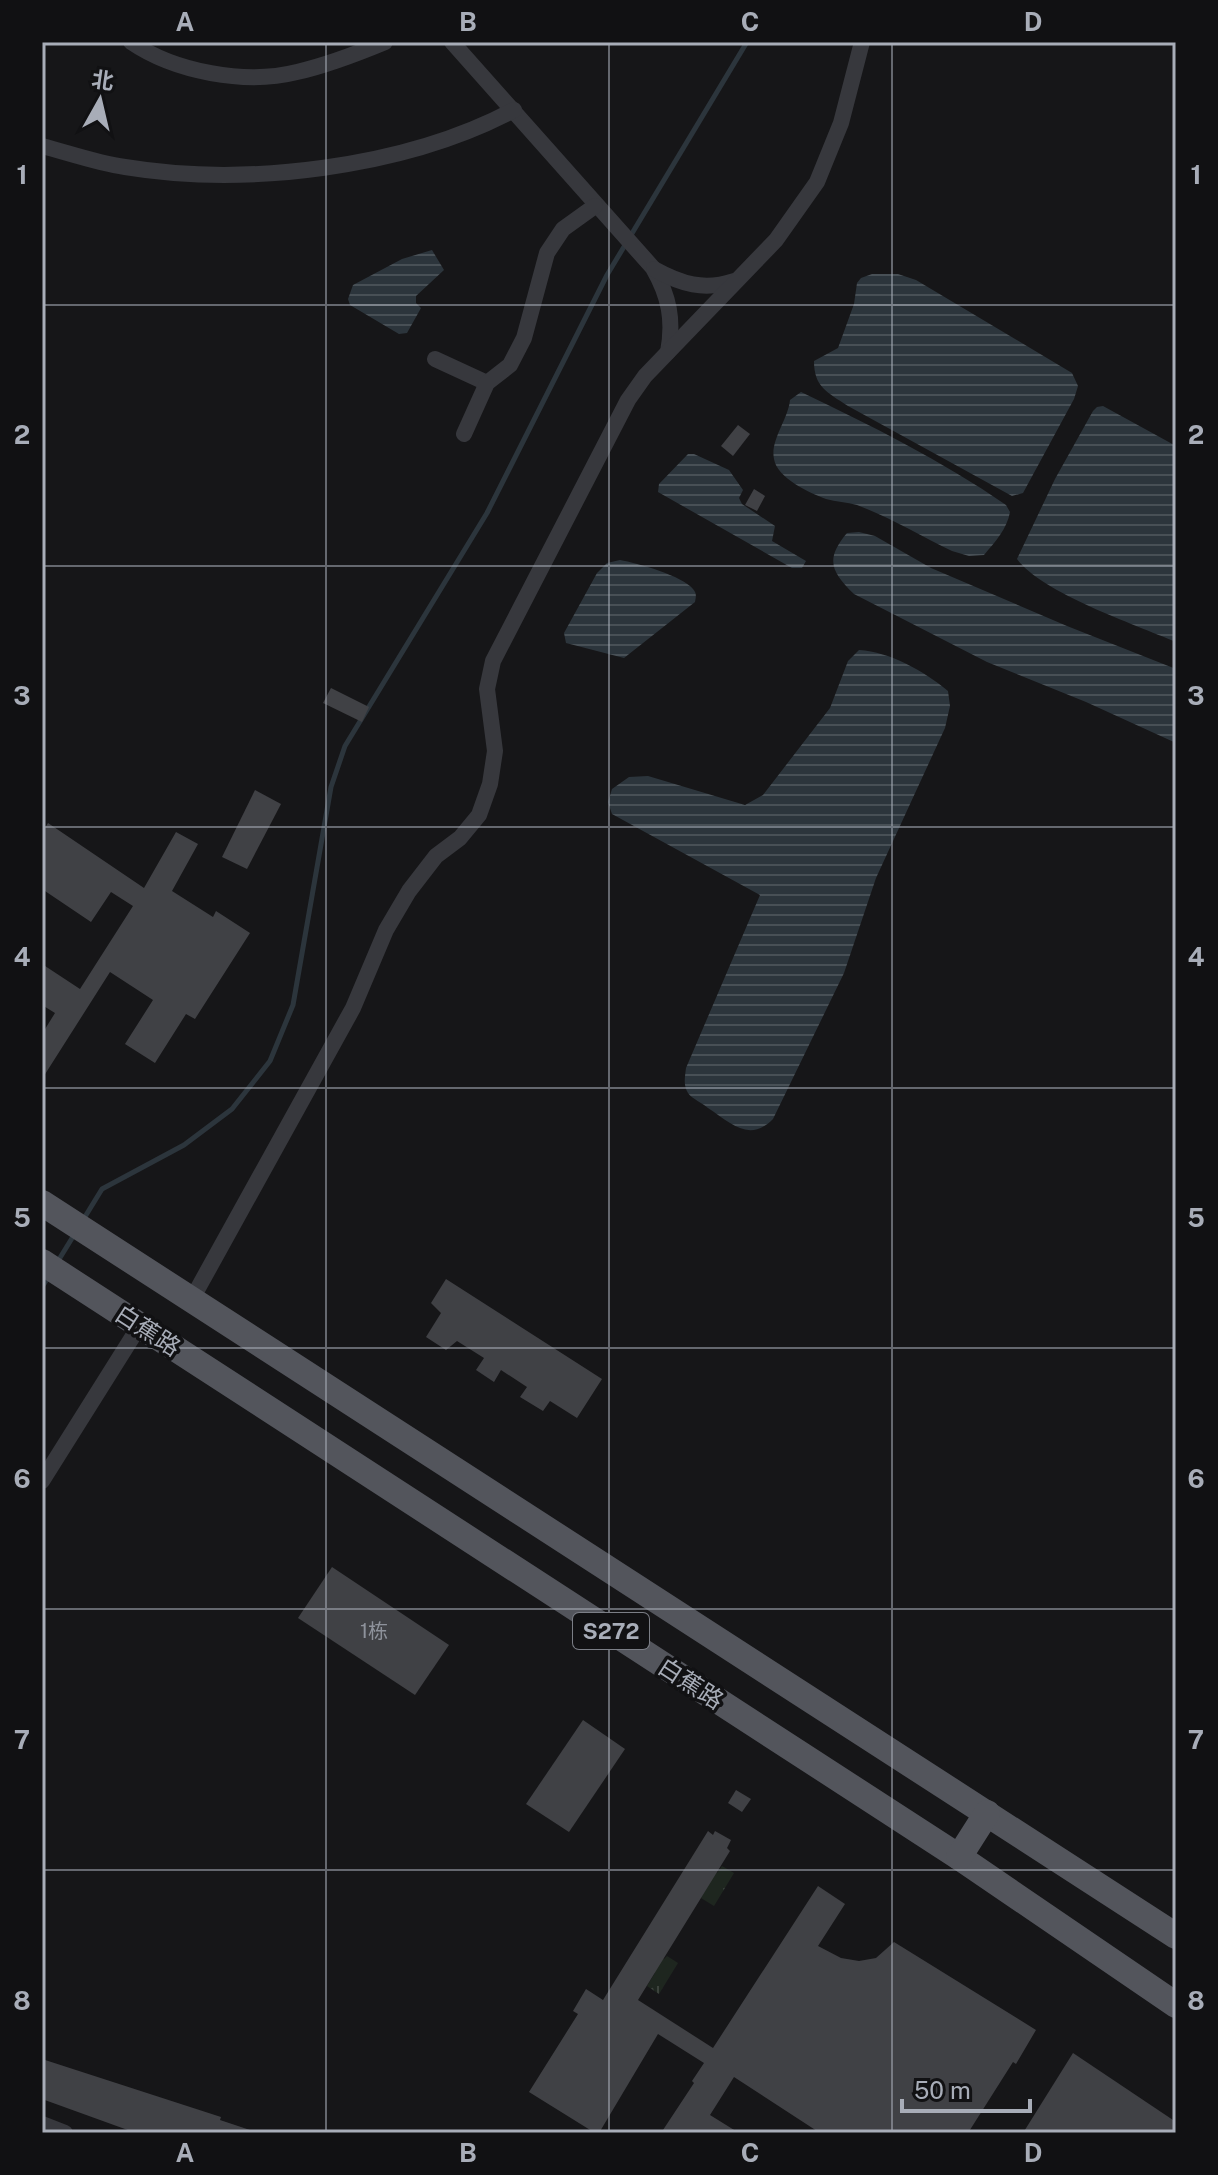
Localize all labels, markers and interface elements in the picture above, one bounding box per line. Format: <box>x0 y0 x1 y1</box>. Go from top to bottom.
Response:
text: A <box>176 6 195 37</box>
text: B <box>459 6 477 37</box>
text: C <box>741 6 759 37</box>
text: D <box>1024 6 1042 37</box>
north arrow <box>60 60 140 140</box>
text: 北 <box>90 66 115 95</box>
text: 1 <box>16 159 28 190</box>
text: 1 <box>1190 159 1202 190</box>
text: 2 <box>14 419 30 450</box>
text: 2 <box>1188 419 1204 450</box>
text: 3 <box>13 680 31 711</box>
text: 3 <box>1187 680 1205 711</box>
text: 4 <box>13 941 31 972</box>
text: 4 <box>1187 941 1205 972</box>
text: 5 <box>13 1202 31 1233</box>
text: 5 <box>1187 1202 1205 1233</box>
street label: 白蕉路 <box>110 1299 186 1361</box>
text: 6 <box>13 1463 31 1494</box>
text: 6 <box>1187 1463 1205 1494</box>
road number: S272 <box>573 1613 649 1649</box>
house number: 1栋 <box>360 1619 388 1643</box>
street label: 白蕉路 <box>653 1652 729 1714</box>
text: 7 <box>14 1724 30 1755</box>
text: 7 <box>1188 1724 1204 1755</box>
text: 8 <box>13 1985 31 2016</box>
text: 8 <box>1187 1985 1205 2016</box>
scale bar <box>902 2063 1030 2113</box>
text: 50 m <box>914 2076 971 2104</box>
text: A <box>176 2137 195 2168</box>
text: B <box>459 2137 477 2168</box>
text: C <box>741 2137 759 2168</box>
text: D <box>1024 2137 1042 2168</box>

